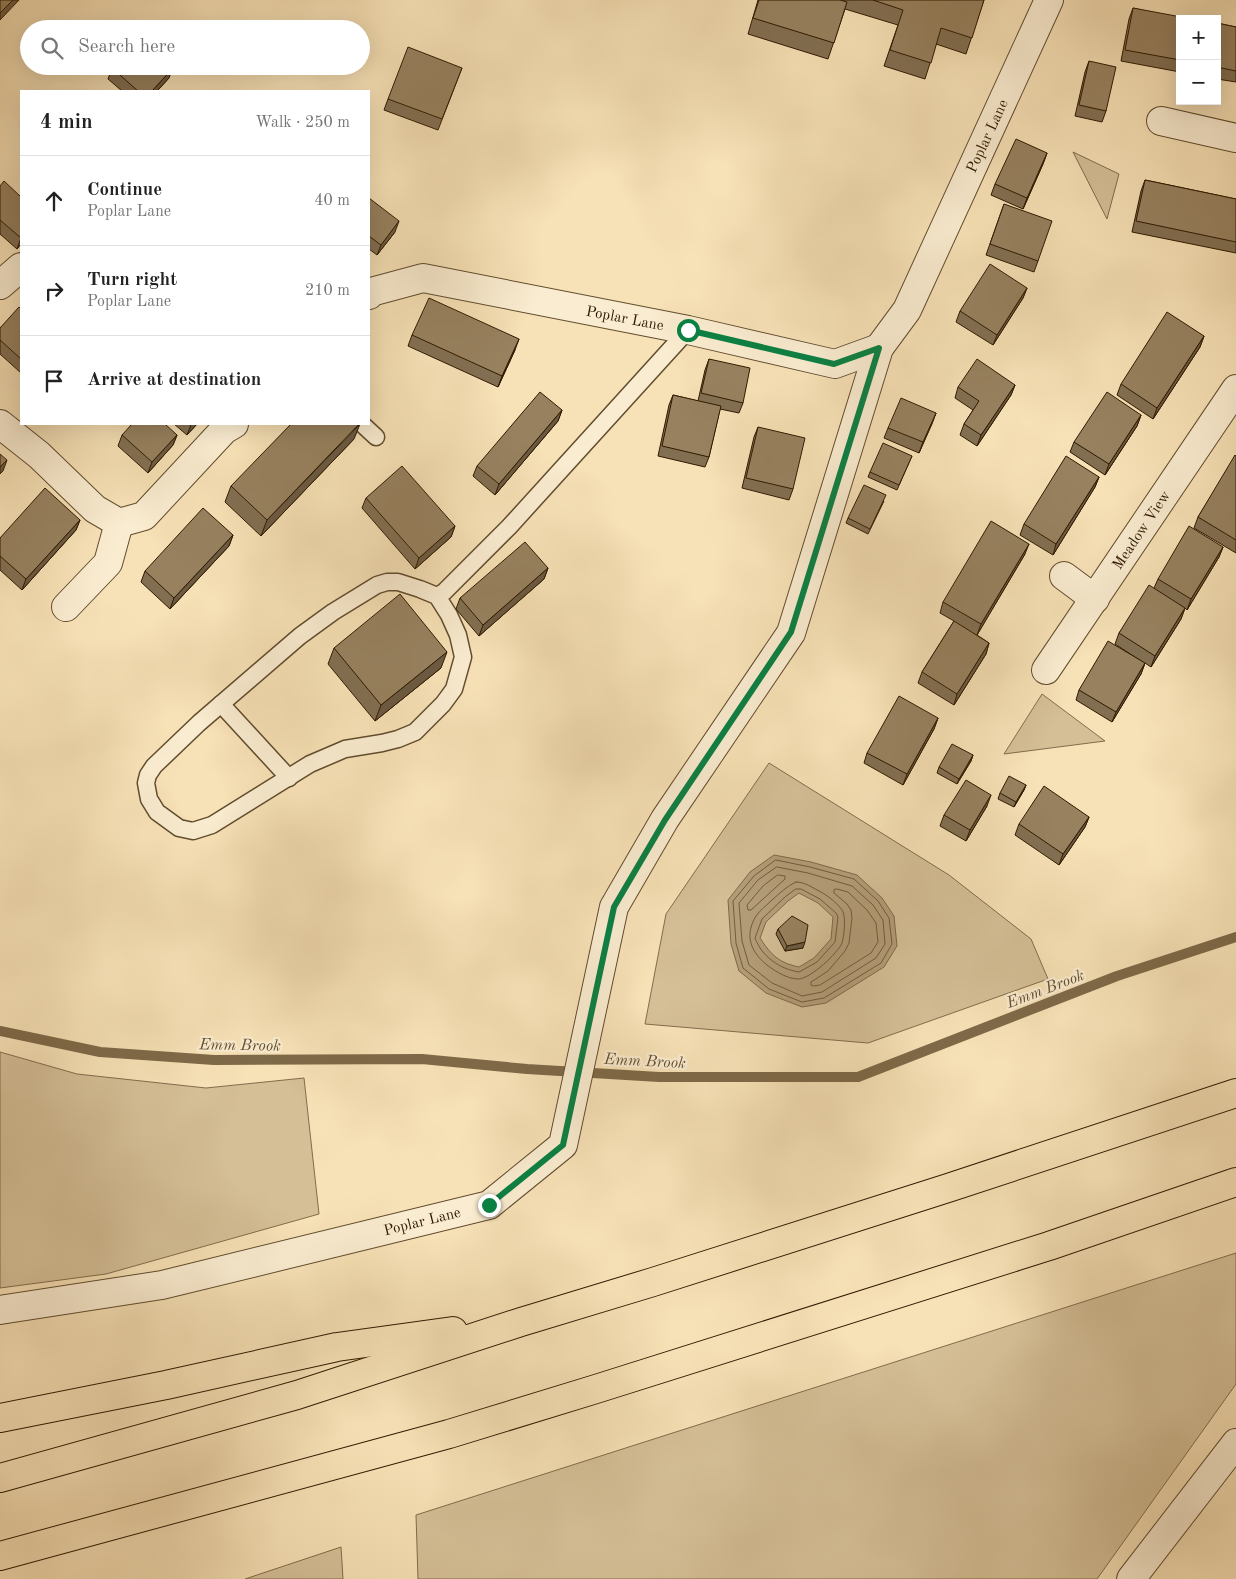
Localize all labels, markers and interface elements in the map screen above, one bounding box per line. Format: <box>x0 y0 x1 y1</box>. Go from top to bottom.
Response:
map controls <box>1176 15 1221 105</box>
button: + <box>1176 15 1221 60</box>
search box <box>20 20 370 75</box>
icon: search <box>38 34 66 62</box>
text: Search here <box>78 38 175 57</box>
button: − <box>1176 60 1221 105</box>
street label: Poplar Lane <box>965 98 1012 176</box>
text: 4 min <box>40 112 93 133</box>
text: Walk · 250 m <box>255 115 350 131</box>
text: Continue <box>87 181 162 200</box>
icon: ahead <box>40 187 68 215</box>
text: 40 m <box>314 193 350 209</box>
text: Poplar Lane <box>87 204 171 220</box>
text: Turn right <box>87 271 177 290</box>
icon: right <box>40 277 68 305</box>
text: 210 m <box>305 283 350 299</box>
text: Poplar Lane <box>87 294 171 310</box>
street label: Poplar Lane <box>585 305 665 334</box>
route start <box>677 319 700 342</box>
icon: arrive <box>40 367 68 395</box>
text: Arrive at destination <box>87 371 261 390</box>
street label: Meadow View <box>1111 489 1174 573</box>
water label: Emm Brook <box>1004 968 1087 1012</box>
water label: Emm Brook <box>198 1037 281 1055</box>
water label: Emm Brook <box>603 1052 686 1072</box>
route end <box>478 1194 501 1217</box>
street label: Poplar Lane <box>382 1206 463 1239</box>

